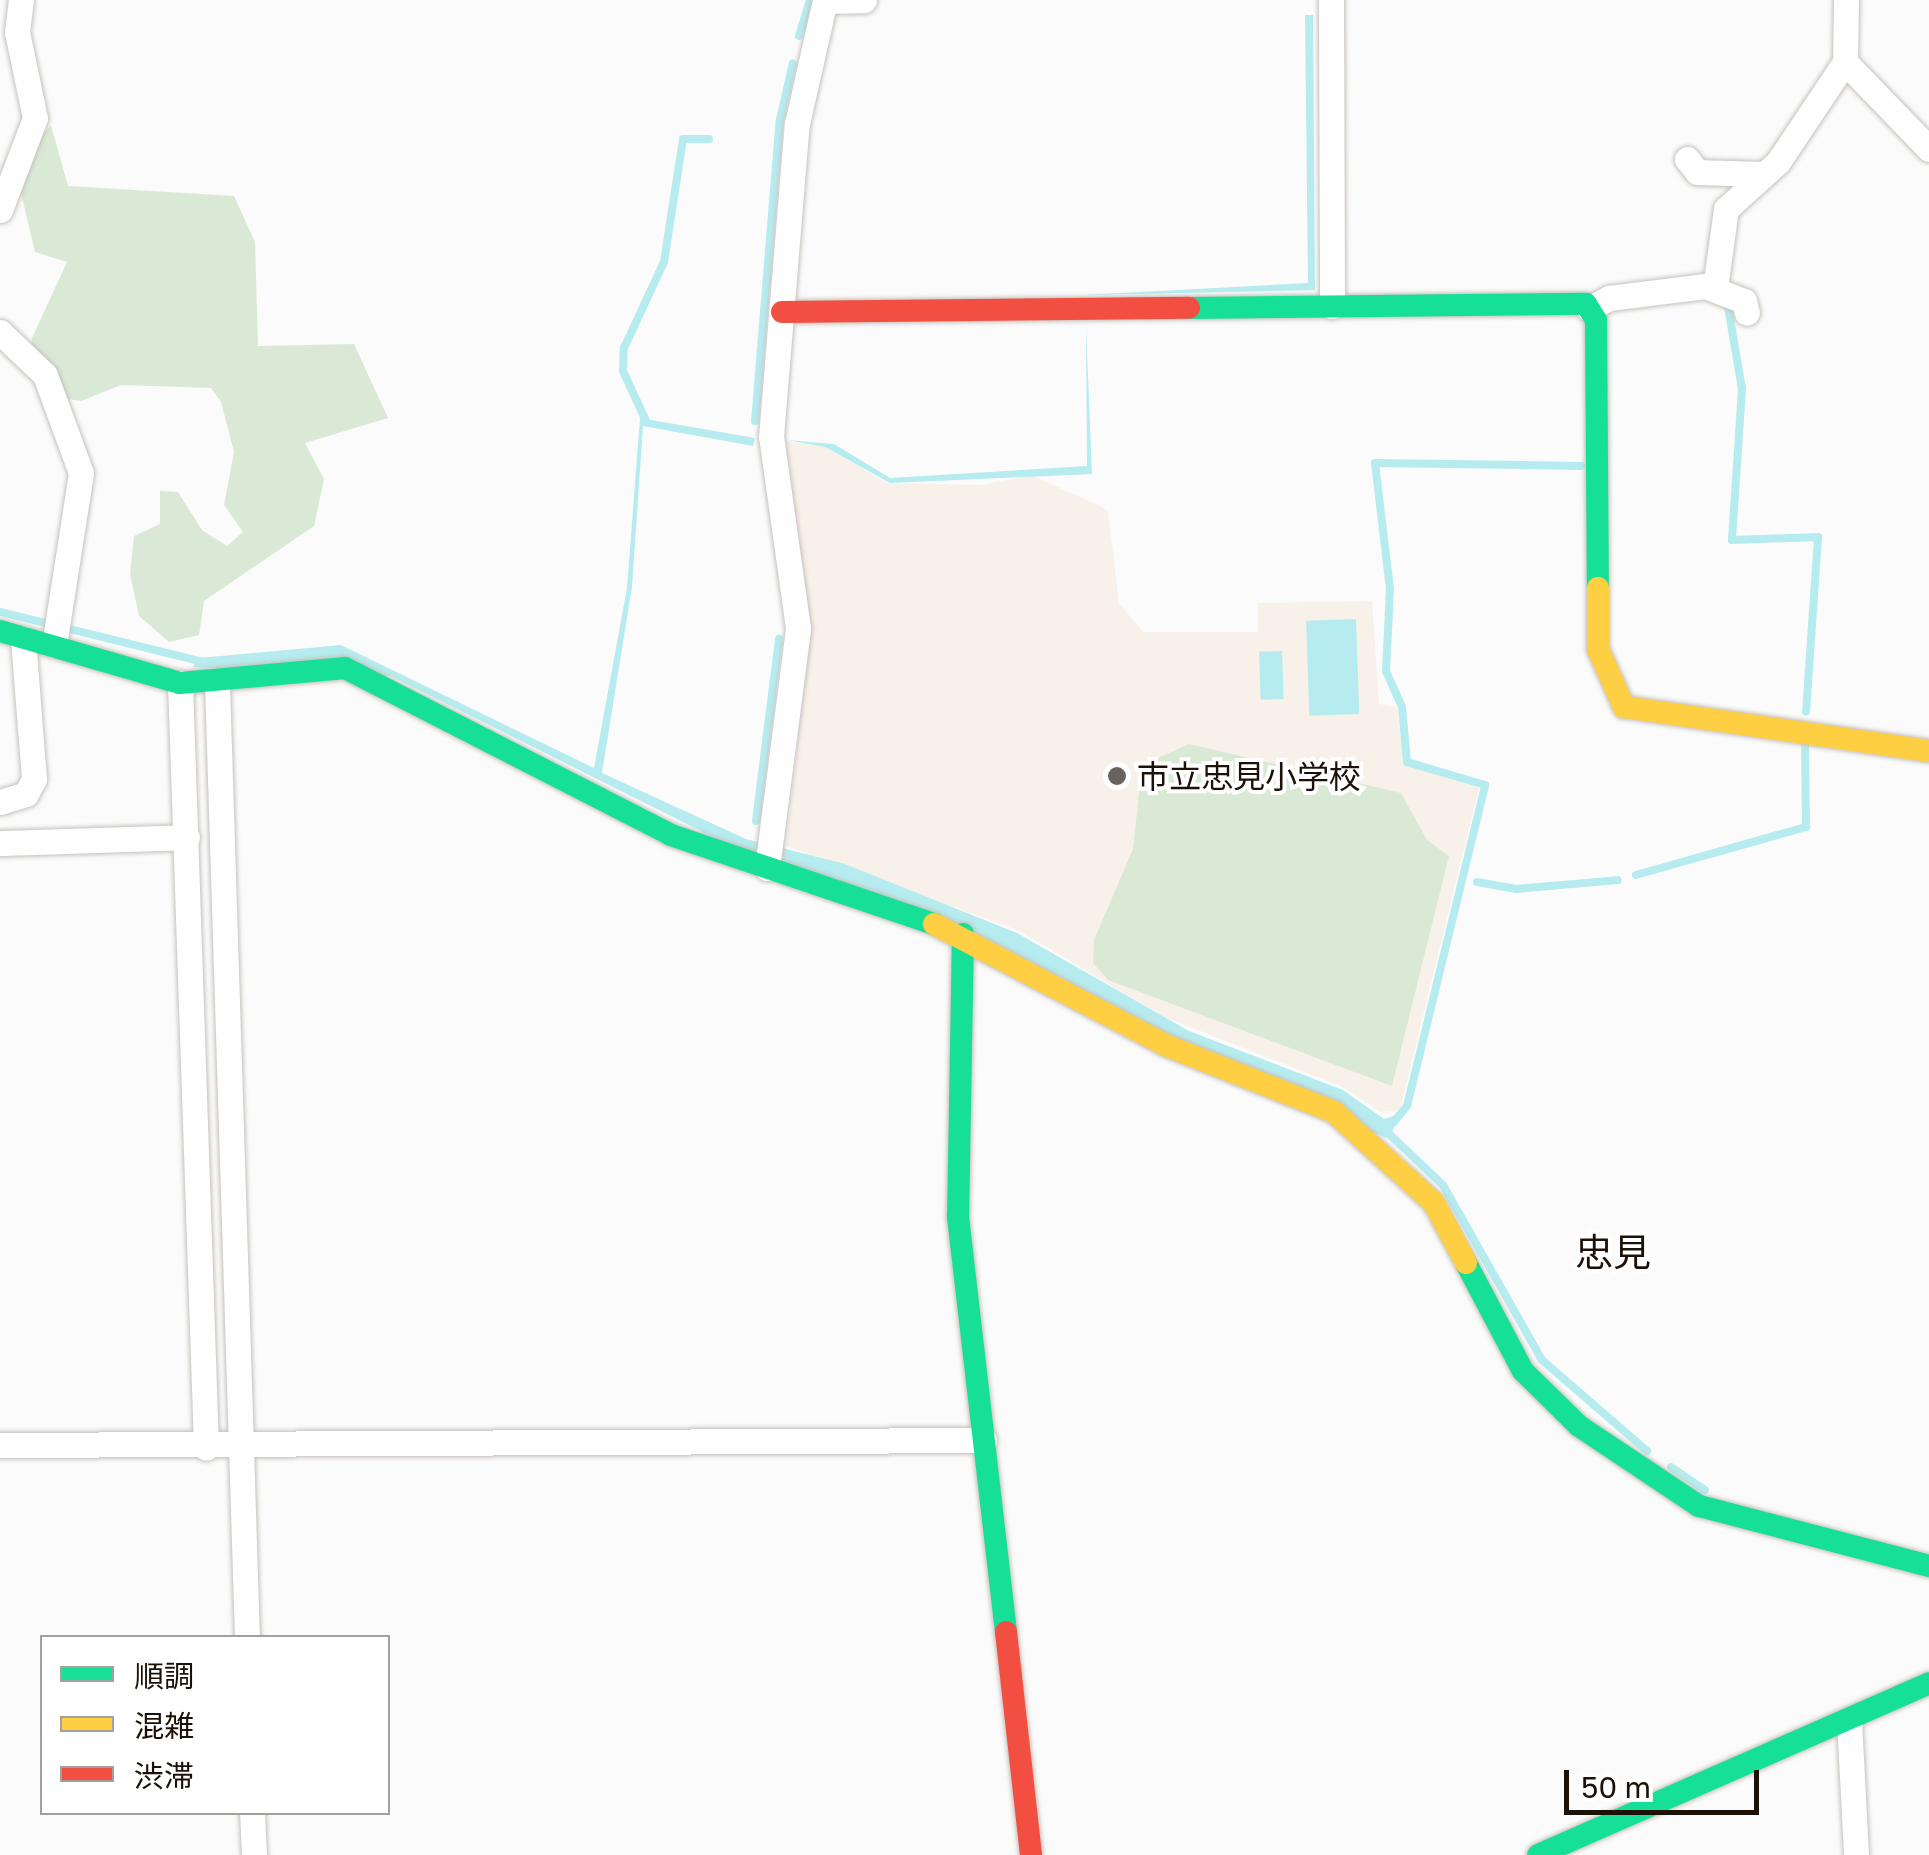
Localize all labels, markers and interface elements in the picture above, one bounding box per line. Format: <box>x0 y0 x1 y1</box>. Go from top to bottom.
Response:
place label: 市立忠見小学校 <box>1137 757 1361 795</box>
marker: 市立忠見小学校 <box>1106 765 1128 787</box>
district label: 忠見 <box>1575 1229 1651 1275</box>
legend <box>40 1635 390 1815</box>
text: 順調 <box>134 1658 194 1694</box>
text: 混雑 <box>134 1708 194 1744</box>
scale bar <box>1569 1750 1764 1812</box>
text: 渋滞 <box>134 1758 194 1794</box>
text: 50 m <box>1581 1769 1651 1805</box>

